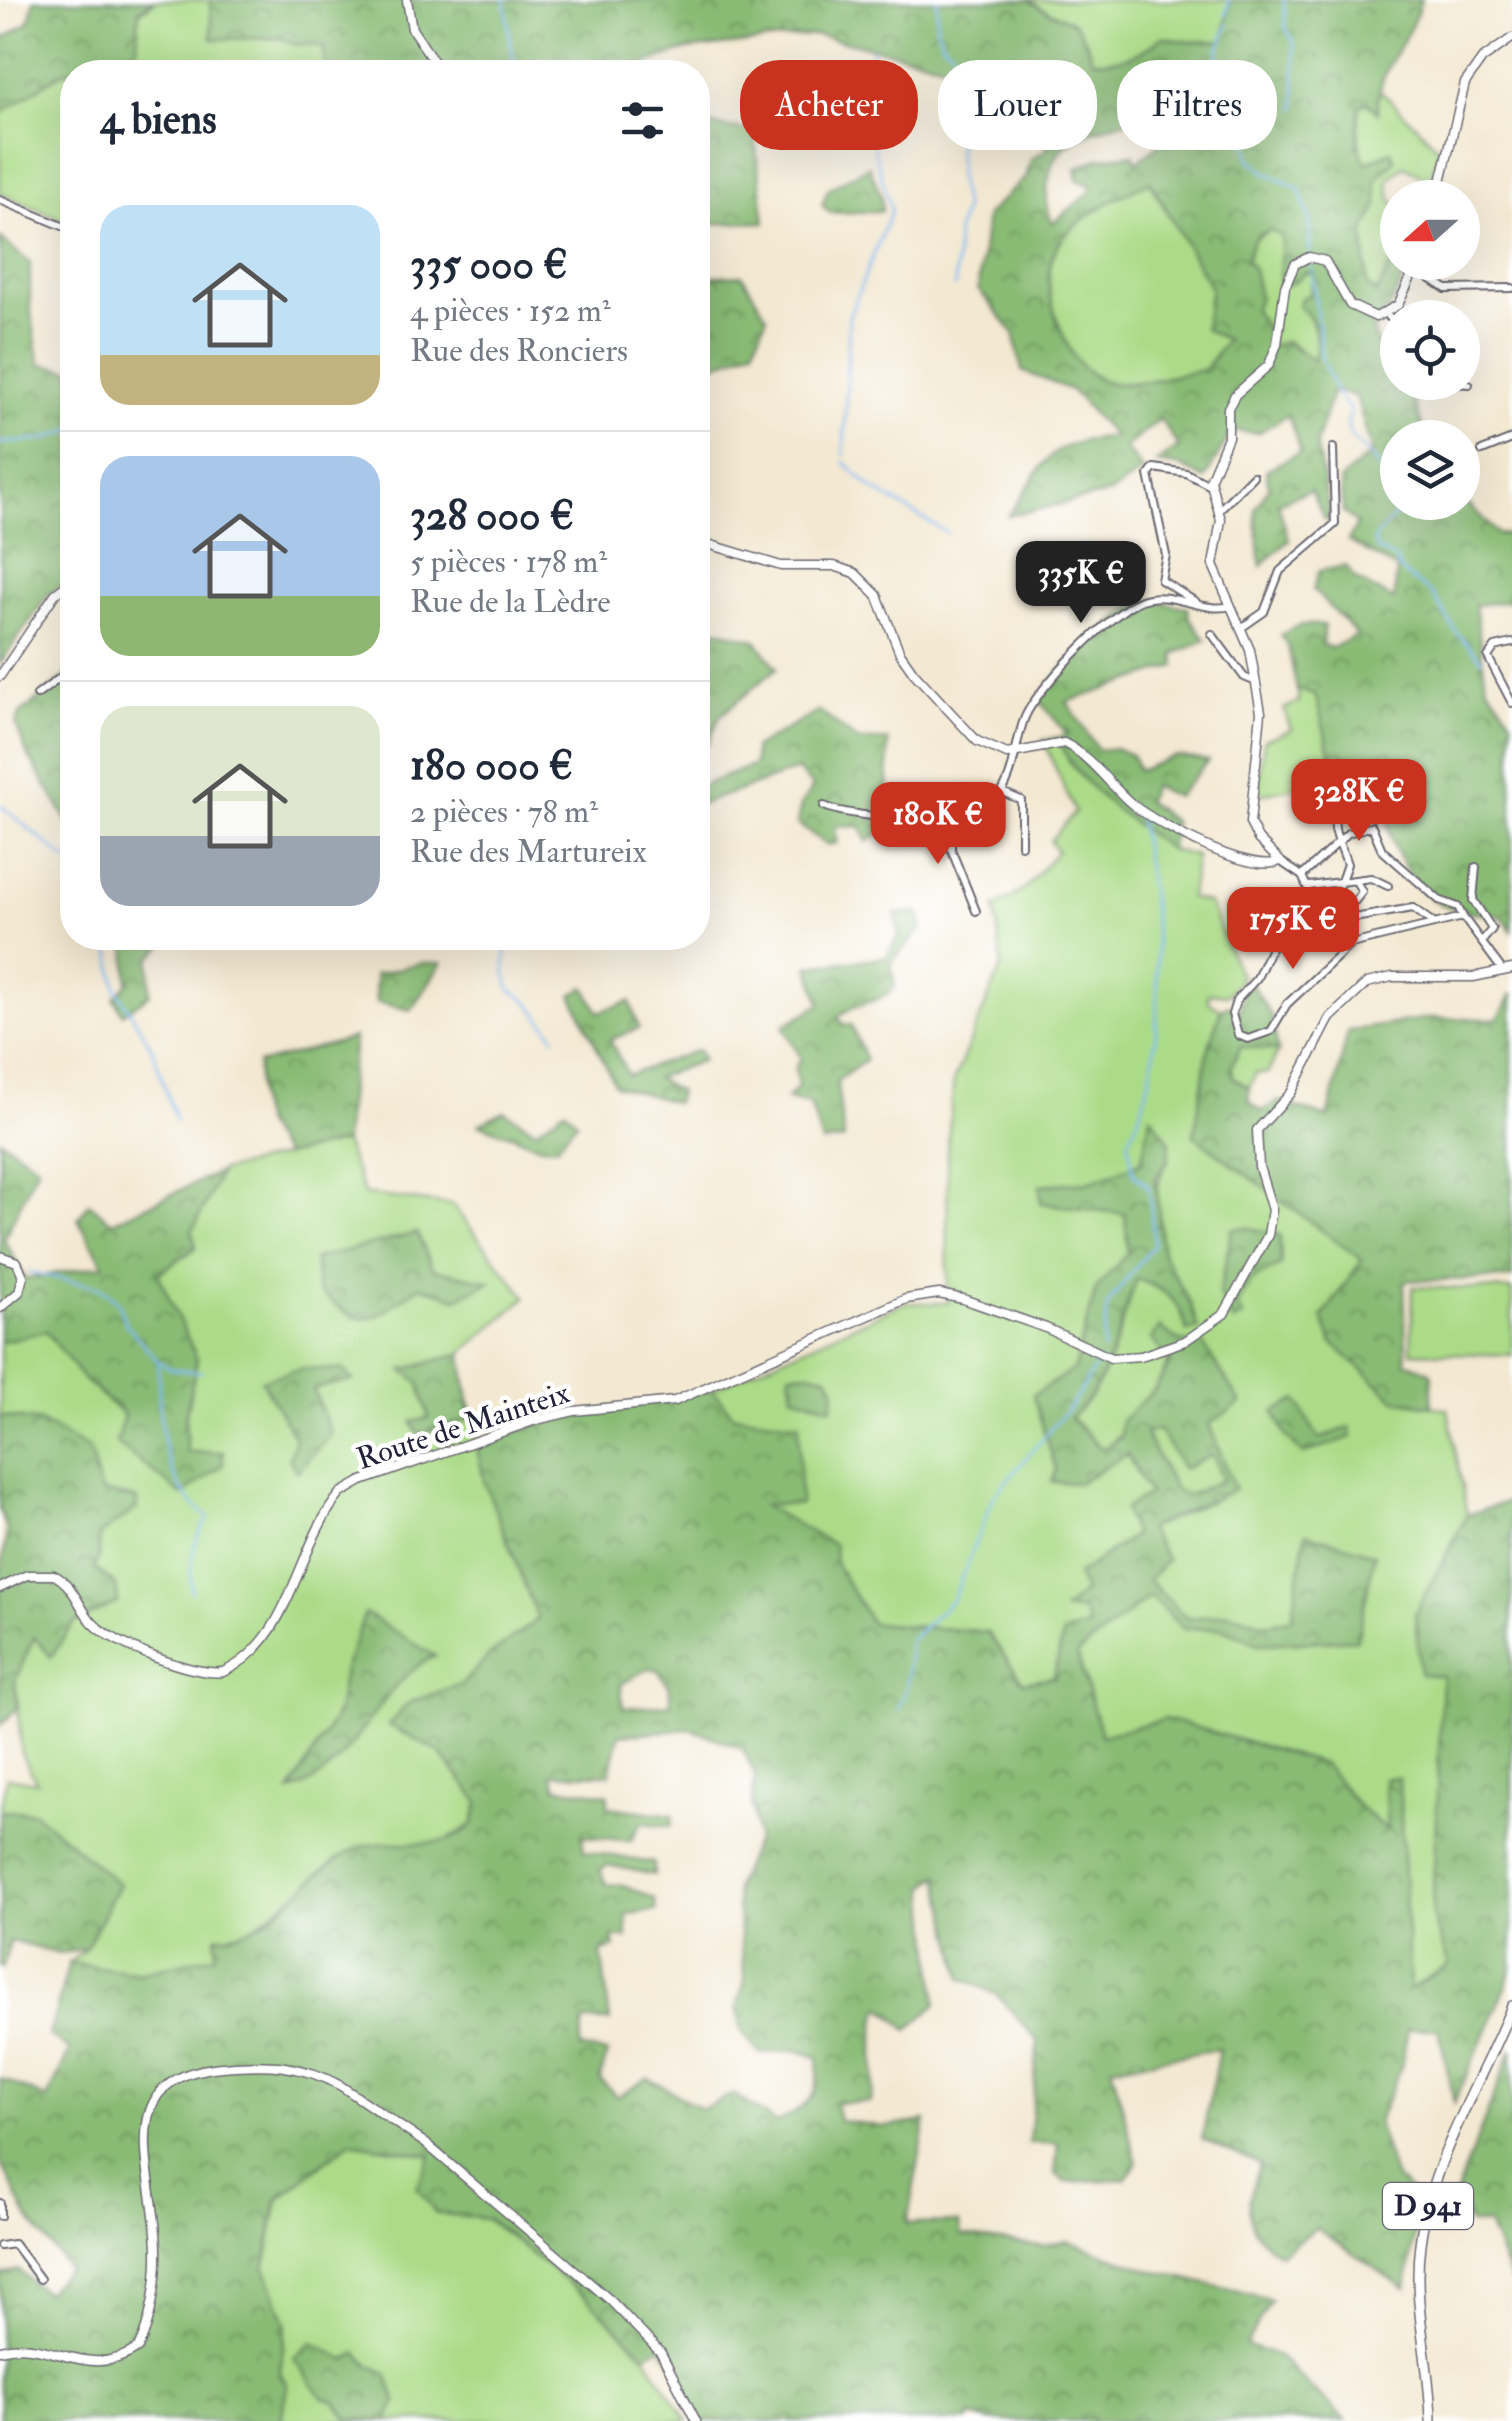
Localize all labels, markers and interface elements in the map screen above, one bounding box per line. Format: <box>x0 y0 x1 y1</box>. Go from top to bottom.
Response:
chip: Acheter <box>740 60 918 150</box>
chip: Louer <box>938 60 1097 150</box>
chip: Filtres <box>1117 60 1277 150</box>
icon: filters <box>615 93 670 148</box>
text: 4 biens <box>100 94 217 146</box>
north arrow <box>1380 180 1480 280</box>
map controls <box>1380 180 1480 520</box>
text: 335 000 € <box>410 239 568 291</box>
icon: home <box>180 245 300 365</box>
text: 4 pièces · 152 m² <box>410 291 611 331</box>
button: locate <box>1380 300 1480 400</box>
text: Rue des Ronciers <box>410 331 628 371</box>
button: layers <box>1380 420 1480 520</box>
text: 328 000 € <box>410 490 574 542</box>
icon: home <box>180 496 300 616</box>
pin: 335K € <box>1000 541 1162 626</box>
text: 5 pièces · 178 m² <box>410 542 607 582</box>
text: 335K € <box>1038 553 1124 593</box>
text: Rue de la Lèdre <box>410 582 611 622</box>
text: 180 000 € <box>410 740 573 792</box>
icon: home <box>180 746 300 866</box>
pin: 328K € <box>1278 759 1440 844</box>
text: 328K € <box>1313 771 1405 811</box>
pin: 180K € <box>857 782 1019 867</box>
text: 2 pièces · 78 m² <box>410 792 598 832</box>
text: 180K € <box>893 794 983 834</box>
text: Rue des Martureix <box>410 832 647 872</box>
pin: 175K € <box>1212 887 1374 972</box>
text: 175K € <box>1249 899 1337 939</box>
street label: Route de Mainteix <box>352 1374 574 1478</box>
road number: D 941 <box>1383 2183 1473 2229</box>

